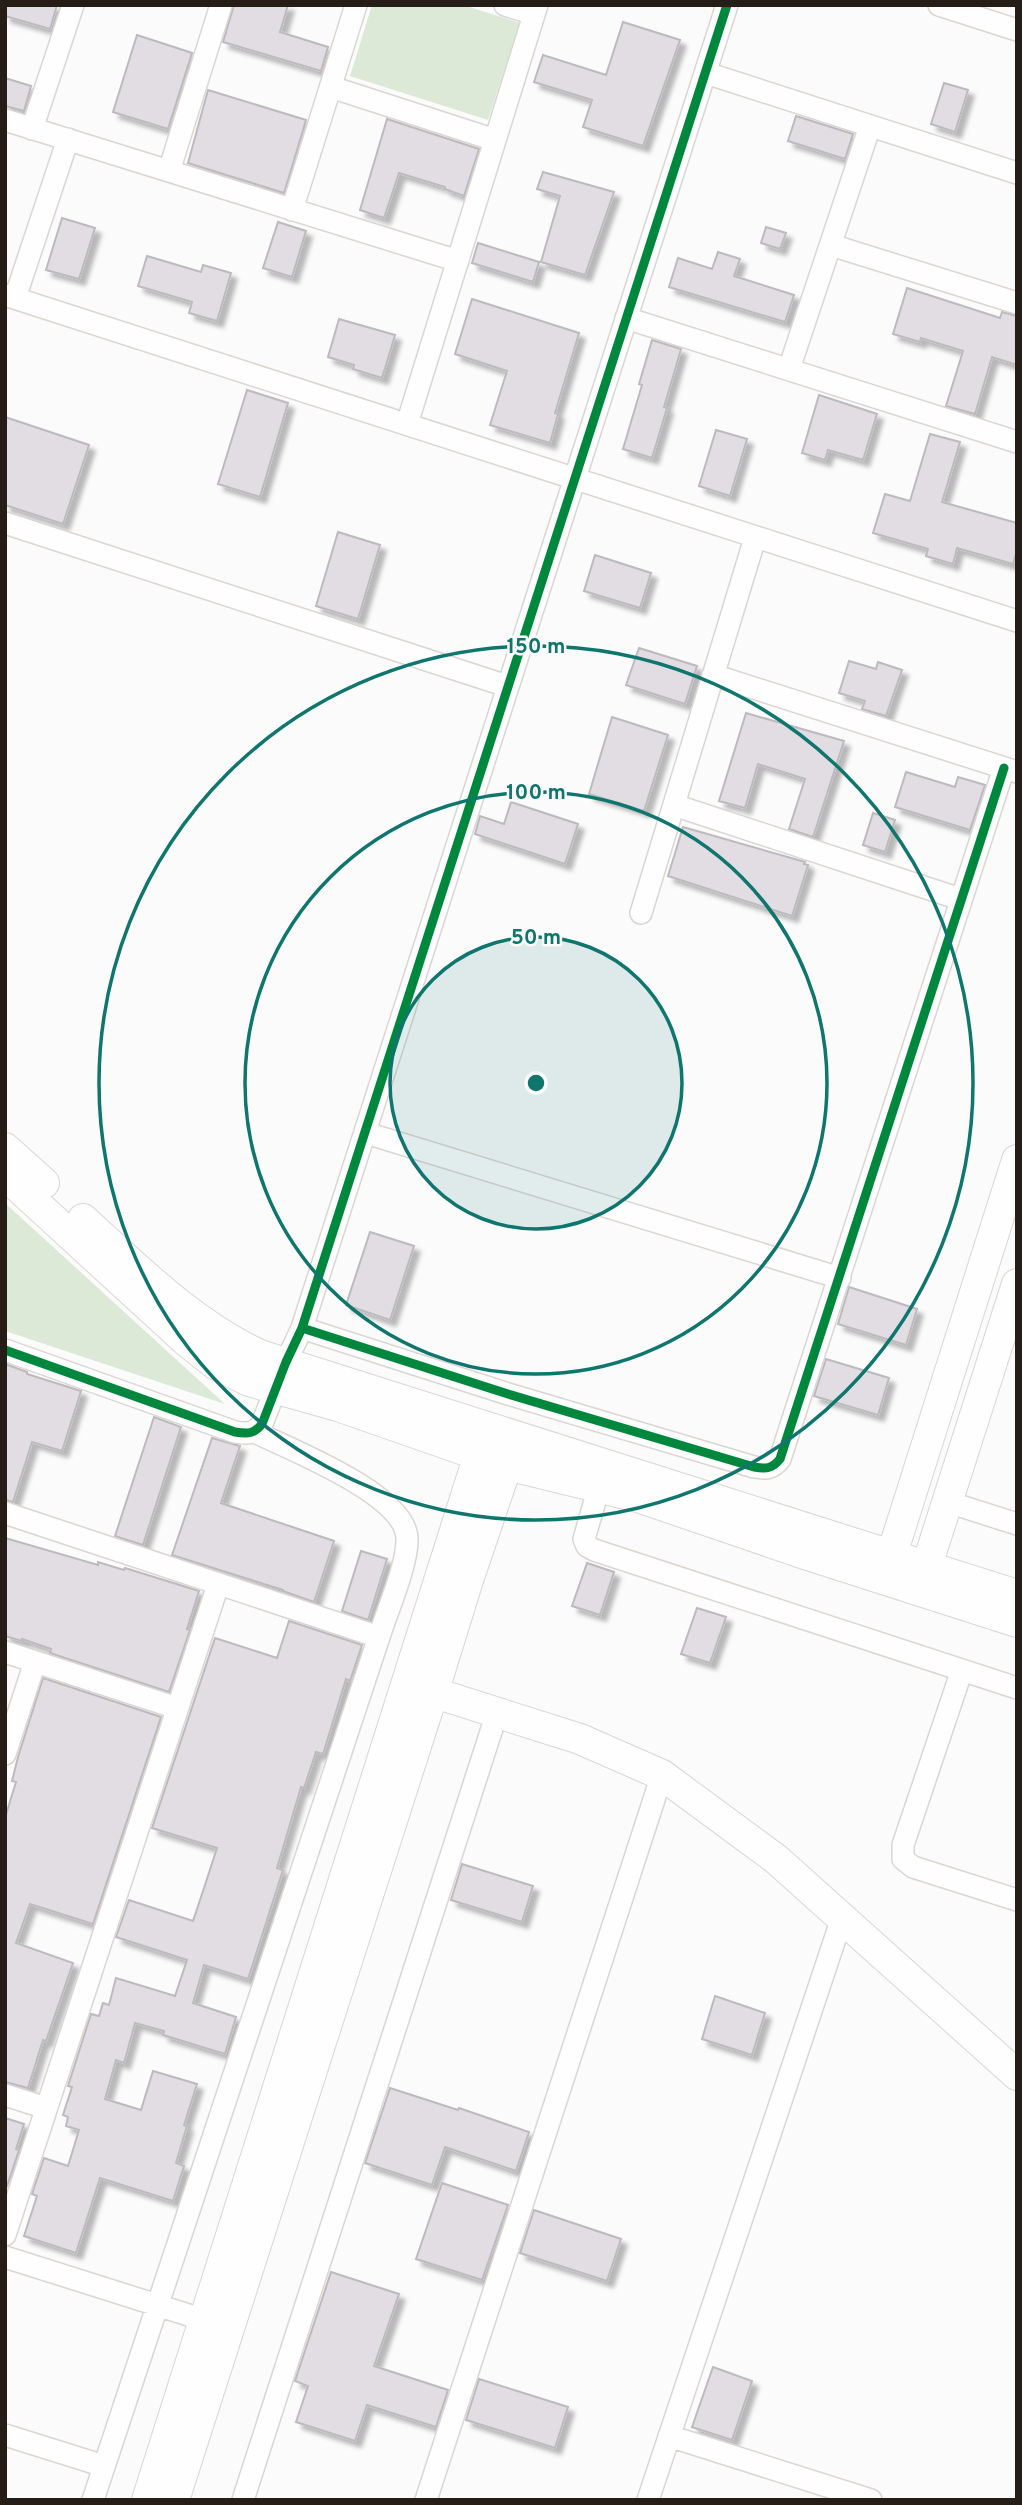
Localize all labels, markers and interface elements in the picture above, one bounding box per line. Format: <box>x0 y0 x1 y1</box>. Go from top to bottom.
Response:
text: 150 m <box>507 634 565 661</box>
text: 100 m <box>506 780 566 807</box>
text: 50 m <box>511 925 561 952</box>
centre of rings <box>524 1071 548 1095</box>

